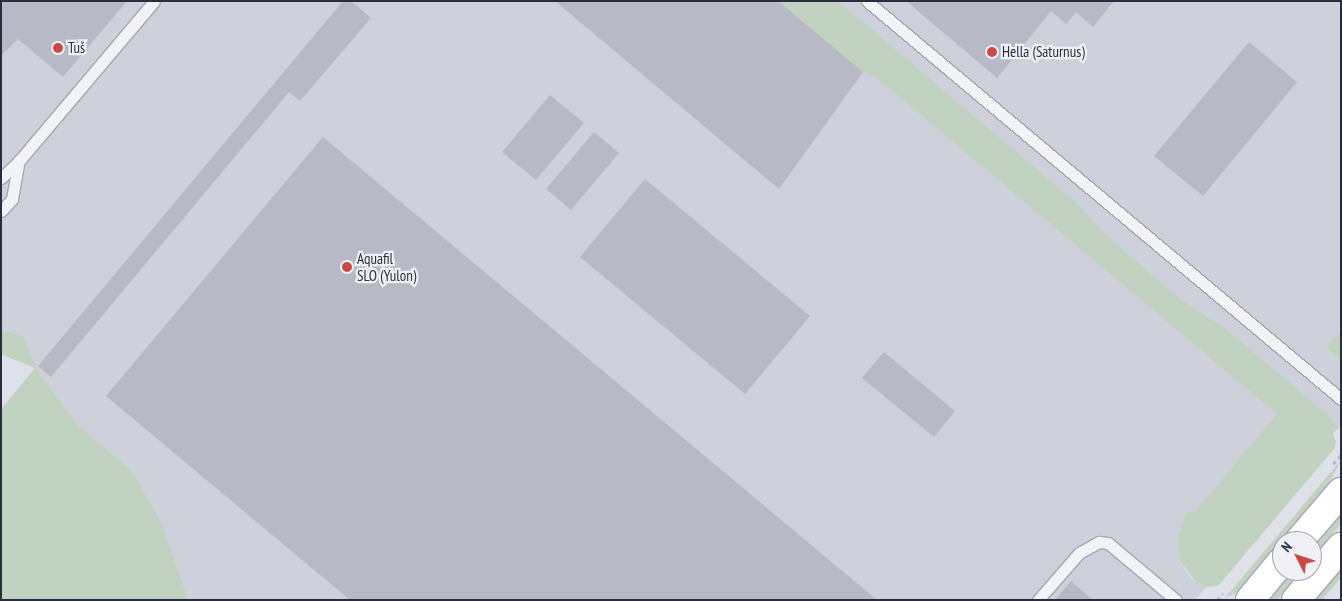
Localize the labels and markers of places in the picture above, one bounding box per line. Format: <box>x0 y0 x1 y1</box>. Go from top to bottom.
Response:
place label: Tuš <box>68 39 85 57</box>
marker: Tuš <box>52 42 64 54</box>
place label: Hella (Saturnus) <box>1002 43 1085 61</box>
marker: Hella (Saturnus) <box>986 46 998 58</box>
place label: Aquafil SLO (Yulon) <box>357 249 416 284</box>
marker: Aquafil SLO (Yulon) <box>341 261 353 273</box>

